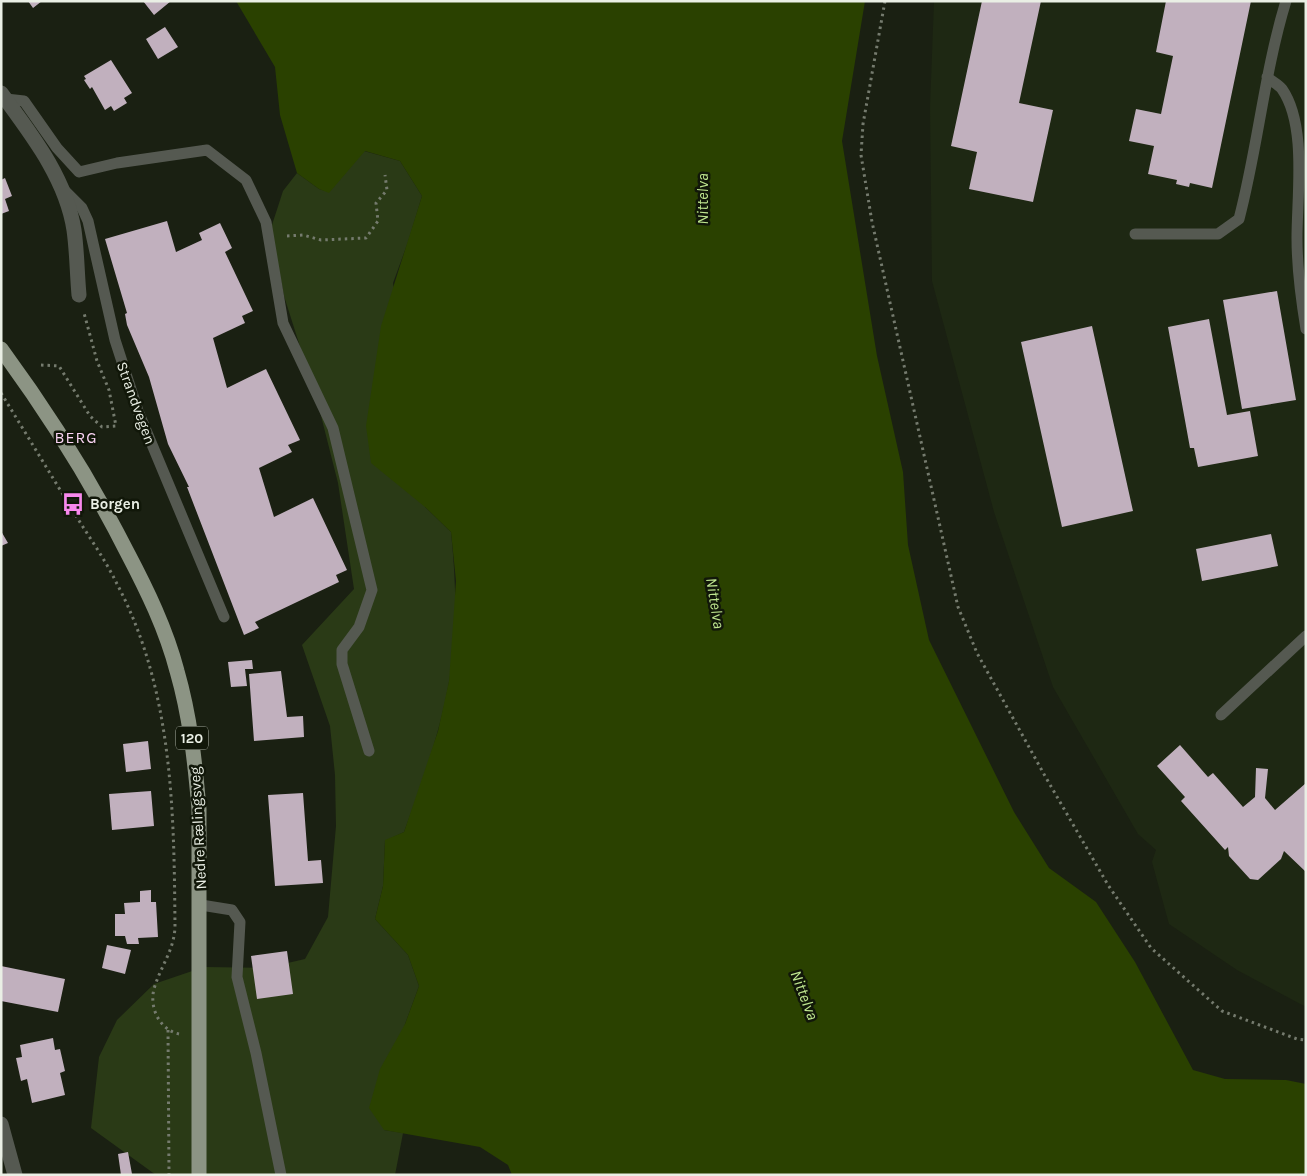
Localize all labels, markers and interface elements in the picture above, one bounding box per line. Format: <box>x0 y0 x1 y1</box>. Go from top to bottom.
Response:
water label: Nittelva <box>693 173 712 225</box>
street label: Strandvegen <box>113 359 159 447</box>
district label: BERG <box>54 428 98 447</box>
bus stop icon: Borgen <box>60 491 86 517</box>
place label: Borgen <box>90 495 140 513</box>
water label: Nittelva <box>702 576 729 630</box>
road number: 120 <box>176 726 208 750</box>
street label: Nedre Rælingsveg <box>186 765 210 890</box>
water label: Nittelva <box>786 968 823 1023</box>

